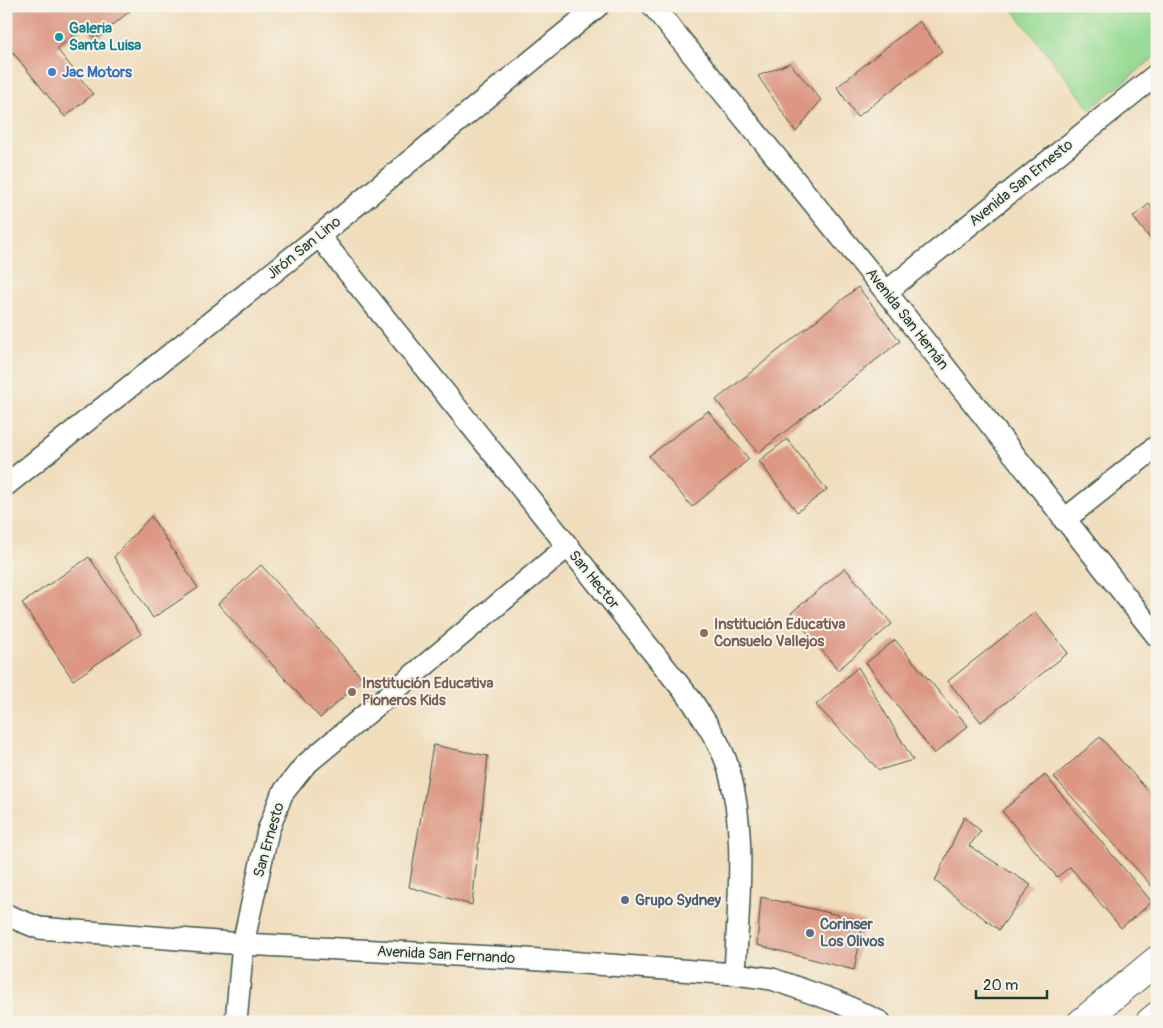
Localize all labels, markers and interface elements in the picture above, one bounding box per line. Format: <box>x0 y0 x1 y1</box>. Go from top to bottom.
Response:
place label: Galeria Santa Luisa <box>69 19 141 55</box>
marker: Galeria Santa Luisa <box>53 31 65 43</box>
place label: Jac Motors <box>62 63 132 82</box>
marker: Jac Motors <box>46 66 58 78</box>
street label: Avenida San Ernesto <box>965 135 1077 231</box>
street label: Jirón San Lino <box>263 212 345 284</box>
street label: Avenida San Hernán <box>861 264 953 374</box>
street label: San Hector <box>564 547 624 614</box>
place label: Institución Educativa Consuelo Vallejos <box>714 615 845 651</box>
marker: Institución Educativa Consuelo Vallejos <box>698 627 710 639</box>
place label: Institución Educativa Pioneros Kids <box>362 674 493 710</box>
marker: Institución Educativa Pioneros Kids <box>346 686 358 698</box>
street label: San Ernesto <box>249 800 289 880</box>
place label: Grupo Sydney <box>635 891 722 910</box>
marker: Grupo Sydney <box>619 894 631 906</box>
place label: Corinser Los Olivos <box>820 915 884 951</box>
marker: Corinser Los Olivos <box>804 927 816 939</box>
street label: Avenida San Fernando <box>376 942 516 968</box>
scale bar <box>976 968 1047 1000</box>
text: 20 m <box>983 976 1018 995</box>

